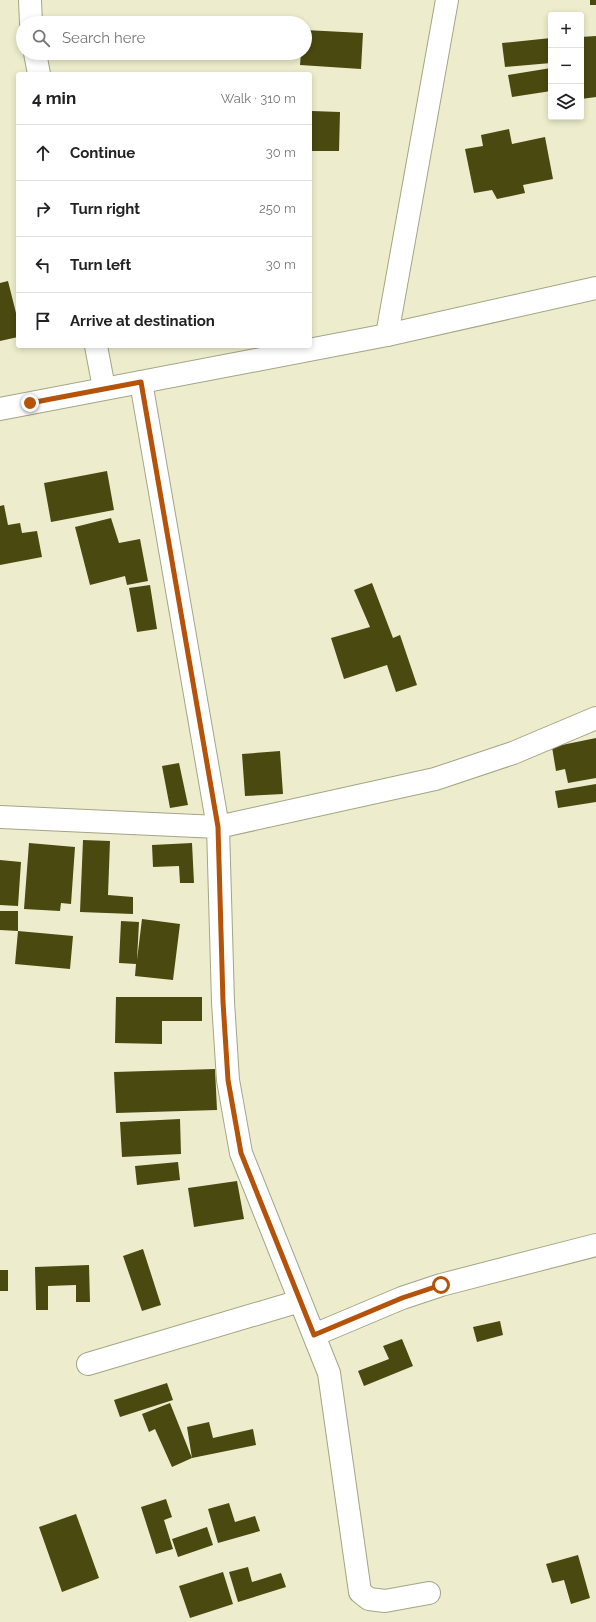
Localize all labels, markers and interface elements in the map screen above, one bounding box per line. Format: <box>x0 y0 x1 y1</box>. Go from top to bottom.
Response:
map controls <box>548 12 584 120</box>
button: + <box>548 12 584 48</box>
search box <box>16 16 312 60</box>
icon: search <box>30 27 52 49</box>
text: Search here <box>62 29 145 47</box>
button: − <box>548 48 584 84</box>
button: layers <box>548 84 584 120</box>
text: 4 min <box>32 88 76 108</box>
text: Walk · 310 m <box>221 91 296 106</box>
icon: ahead <box>32 142 54 164</box>
text: Continue <box>70 144 135 162</box>
text: 30 m <box>266 145 296 160</box>
icon: right <box>32 198 54 220</box>
text: Turn right <box>70 200 140 218</box>
text: 250 m <box>259 201 296 216</box>
icon: left <box>32 254 54 276</box>
text: Turn left <box>70 256 131 274</box>
text: 30 m <box>266 257 296 272</box>
icon: arrive <box>32 310 54 332</box>
text: Arrive at destination <box>70 312 215 330</box>
route end <box>21 394 39 412</box>
route start <box>432 1276 450 1294</box>

